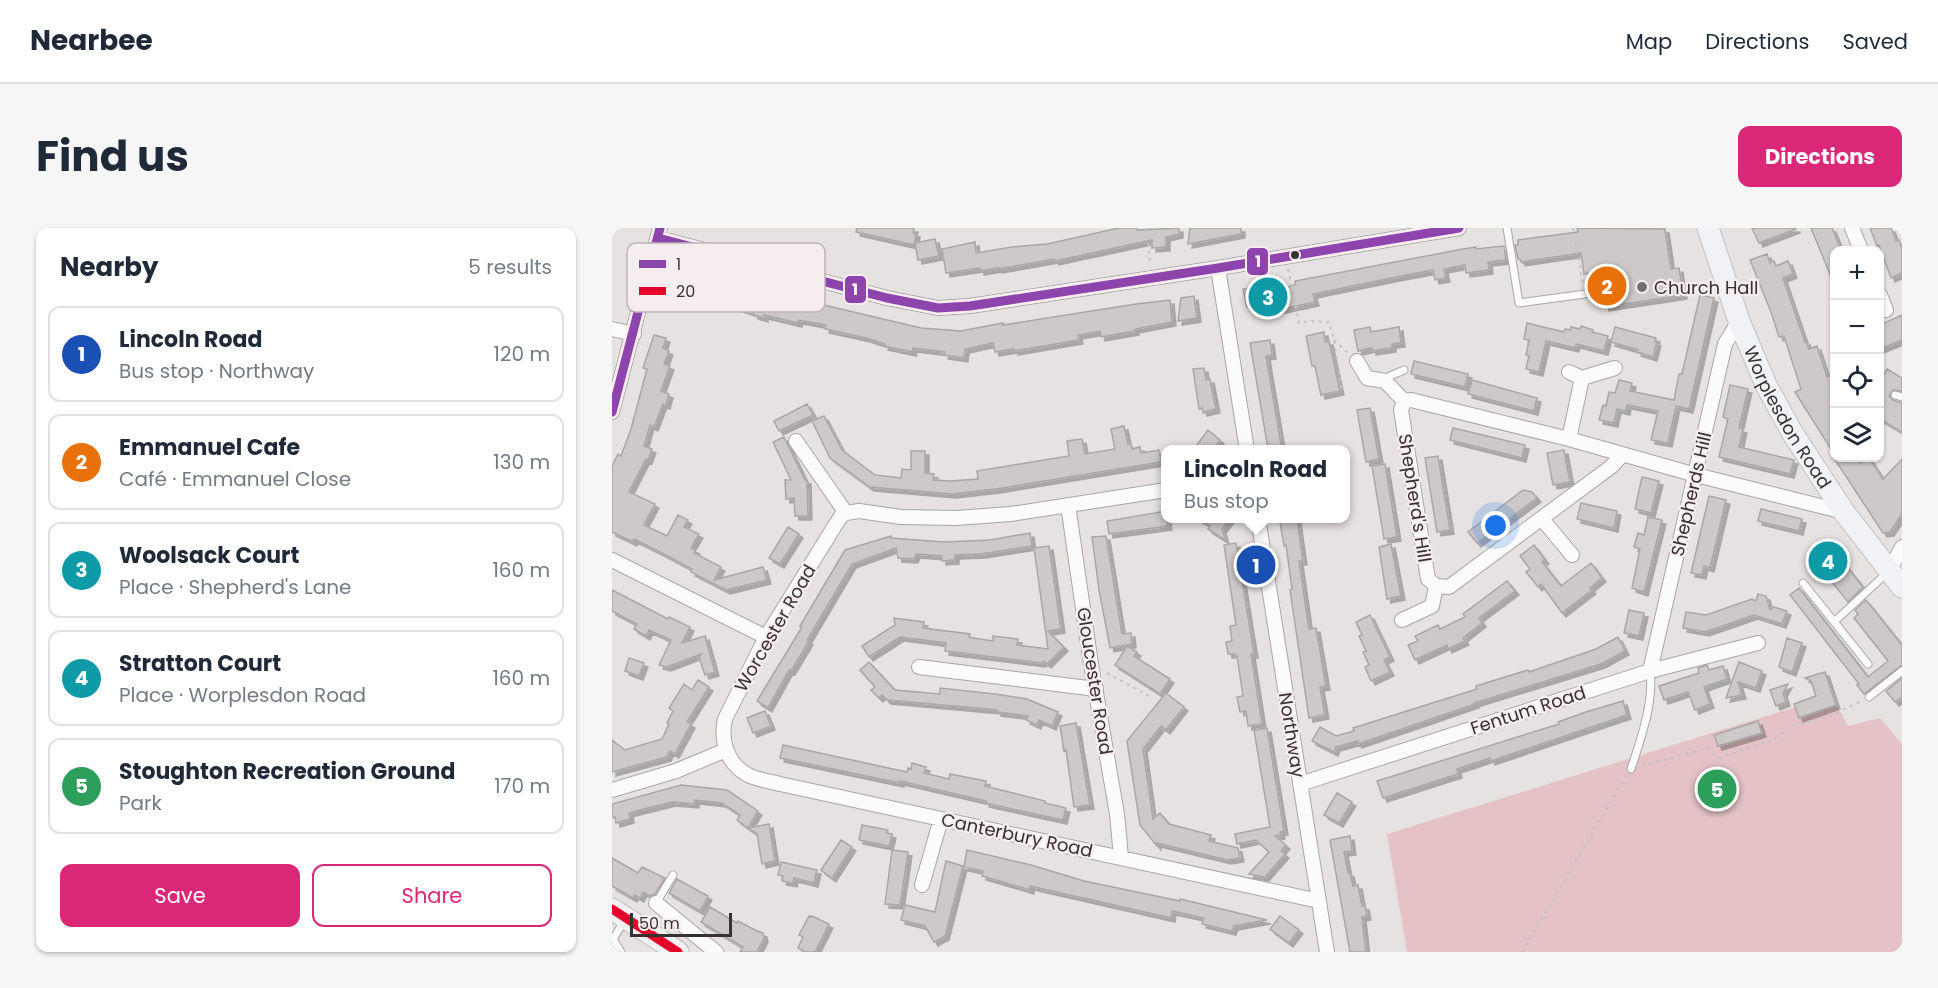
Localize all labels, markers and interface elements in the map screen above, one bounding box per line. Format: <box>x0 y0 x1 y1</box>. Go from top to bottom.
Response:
text: Nearbee <box>30 21 153 60</box>
text: Map <box>1626 27 1672 56</box>
text: Directions <box>1705 27 1809 56</box>
text: Saved <box>1842 27 1908 56</box>
button: Directions <box>1738 126 1902 187</box>
text: Find us <box>36 127 189 186</box>
legend <box>627 243 825 312</box>
map controls <box>1830 246 1884 462</box>
button: + <box>1830 246 1884 300</box>
line badge: 1 <box>1246 247 1269 276</box>
text: Nearby <box>60 249 158 285</box>
unlabelled marker <box>1289 249 1301 261</box>
text: 1 <box>1255 250 1261 273</box>
text: 5 results <box>468 253 552 281</box>
text: 1 <box>676 253 681 276</box>
pin: 2 <box>1588 264 1626 308</box>
pin: 3 <box>1248 274 1288 320</box>
line badge: 1 <box>844 275 867 304</box>
place label: Church Hall <box>1654 275 1758 300</box>
text: 1 <box>852 278 858 301</box>
text: 20 <box>676 280 695 303</box>
marker: Church Hall <box>1635 280 1649 294</box>
button: − <box>1830 300 1884 354</box>
text: Lincoln Road <box>119 324 262 355</box>
text: 1 <box>78 340 85 368</box>
text: 120 m <box>494 340 550 368</box>
street label: Worplesdon Road <box>1738 342 1838 493</box>
button: locate <box>1830 354 1884 408</box>
text: Bus stop · Northway <box>119 357 314 385</box>
button: layers <box>1830 408 1884 462</box>
street label: Shepherds Hill <box>1665 429 1717 559</box>
text: Emmanuel Cafe <box>119 432 300 463</box>
street label: Shepherd's Hill <box>1393 432 1437 564</box>
popup <box>1161 445 1350 523</box>
text: 2 <box>76 448 87 476</box>
text: 130 m <box>493 448 550 476</box>
text: Lincoln Road <box>1184 454 1327 485</box>
text: Café · Emmanuel Close <box>119 465 351 493</box>
text: Bus stop <box>1184 487 1269 515</box>
your location <box>1481 511 1510 540</box>
pin: 4 <box>1808 538 1848 584</box>
text: Woolsack Court <box>119 540 299 571</box>
pin: 1 <box>1236 542 1276 588</box>
text: 3 <box>75 556 88 584</box>
text: 160 m <box>492 556 550 584</box>
street label: Worcester Road <box>728 560 822 696</box>
text: Place · Shepherd's Lane <box>119 573 351 601</box>
street label: Gloucester Road <box>1071 605 1119 757</box>
text: Stratton Court <box>119 648 281 679</box>
text: 4 <box>75 664 88 692</box>
text: 160 m <box>492 664 550 692</box>
street label: Fentum Road <box>1467 680 1589 740</box>
text: Place · Worplesdon Road <box>119 681 366 709</box>
street label: Northway <box>1273 691 1311 779</box>
text: Stoughton Recreation Ground <box>119 756 455 787</box>
pin: 5 <box>1698 766 1736 812</box>
text: 5 <box>75 772 88 800</box>
text: 170 m <box>494 772 550 800</box>
text: Park <box>119 789 162 817</box>
street label: Canterbury Road <box>939 807 1095 863</box>
button: Save <box>60 864 300 927</box>
button: Share <box>312 864 552 927</box>
scale bar <box>630 910 732 938</box>
text: 50 m <box>639 912 680 935</box>

